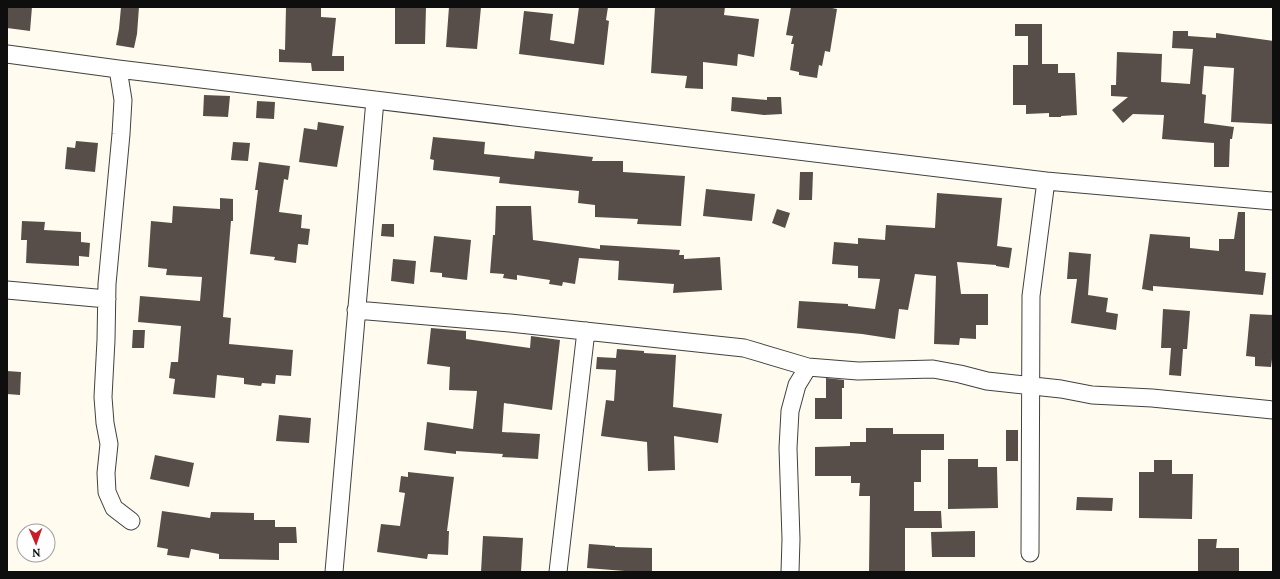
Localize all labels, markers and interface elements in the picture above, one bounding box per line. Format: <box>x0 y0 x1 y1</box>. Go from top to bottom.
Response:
north arrow <box>16 523 56 563</box>
text: N <box>31 546 41 560</box>

